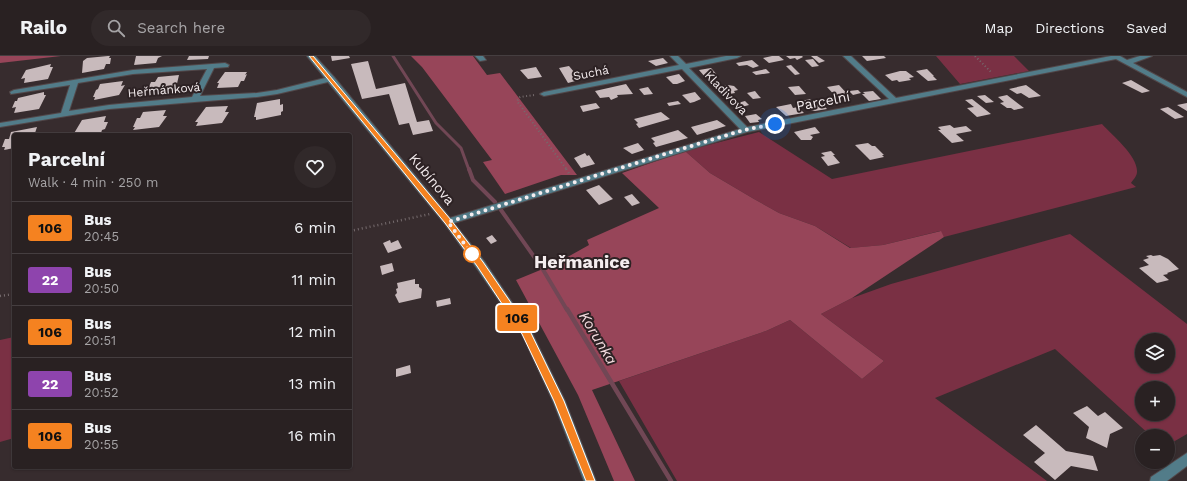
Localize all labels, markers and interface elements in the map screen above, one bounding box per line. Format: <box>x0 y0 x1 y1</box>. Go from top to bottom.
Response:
search box <box>91 10 371 46</box>
text: Railo <box>20 16 67 39</box>
icon: search <box>105 17 127 39</box>
text: Search here <box>137 19 225 37</box>
text: Map <box>985 20 1013 36</box>
text: Directions <box>1035 20 1104 36</box>
text: Saved <box>1126 20 1167 36</box>
street label: Suchá <box>572 63 610 83</box>
street label: Kladivova <box>702 68 750 118</box>
street label: Heřmánková <box>127 80 201 100</box>
street label: Parcelní <box>795 88 852 114</box>
your location <box>765 114 785 134</box>
button: heart <box>294 146 336 188</box>
text: Parcelní <box>28 148 105 171</box>
street label: Kubínova <box>406 150 458 208</box>
text: Walk · 4 min · 250 m <box>28 175 158 190</box>
text: Bus <box>84 211 112 229</box>
text: 6 min <box>294 219 336 237</box>
text: 106 <box>38 220 62 236</box>
text: 20:45 <box>84 229 119 244</box>
unlabelled marker <box>463 245 481 263</box>
district label: Heřmanice <box>534 251 630 272</box>
text: Bus <box>84 263 112 281</box>
text: 11 min <box>292 271 336 289</box>
text: 22 <box>42 272 58 288</box>
text: 20:50 <box>84 281 119 296</box>
line badge: 106 <box>494 305 540 331</box>
water label: Korunka <box>575 308 621 368</box>
text: 106 <box>505 310 529 326</box>
text: Bus <box>84 315 112 333</box>
text: 12 min <box>289 323 336 341</box>
text: 106 <box>38 324 62 340</box>
text: 20:51 <box>84 333 116 348</box>
map controls <box>1135 333 1175 469</box>
button: layers <box>1135 333 1175 373</box>
text: Bus <box>84 367 112 385</box>
text: 13 min <box>289 375 336 393</box>
text: 22 <box>42 376 58 392</box>
button: + <box>1135 381 1175 421</box>
text: 20:52 <box>84 385 119 400</box>
text: Bus <box>84 419 112 437</box>
text: 16 min <box>288 427 336 445</box>
text: 106 <box>38 428 62 444</box>
button: − <box>1135 429 1175 469</box>
text: 20:55 <box>84 437 119 452</box>

